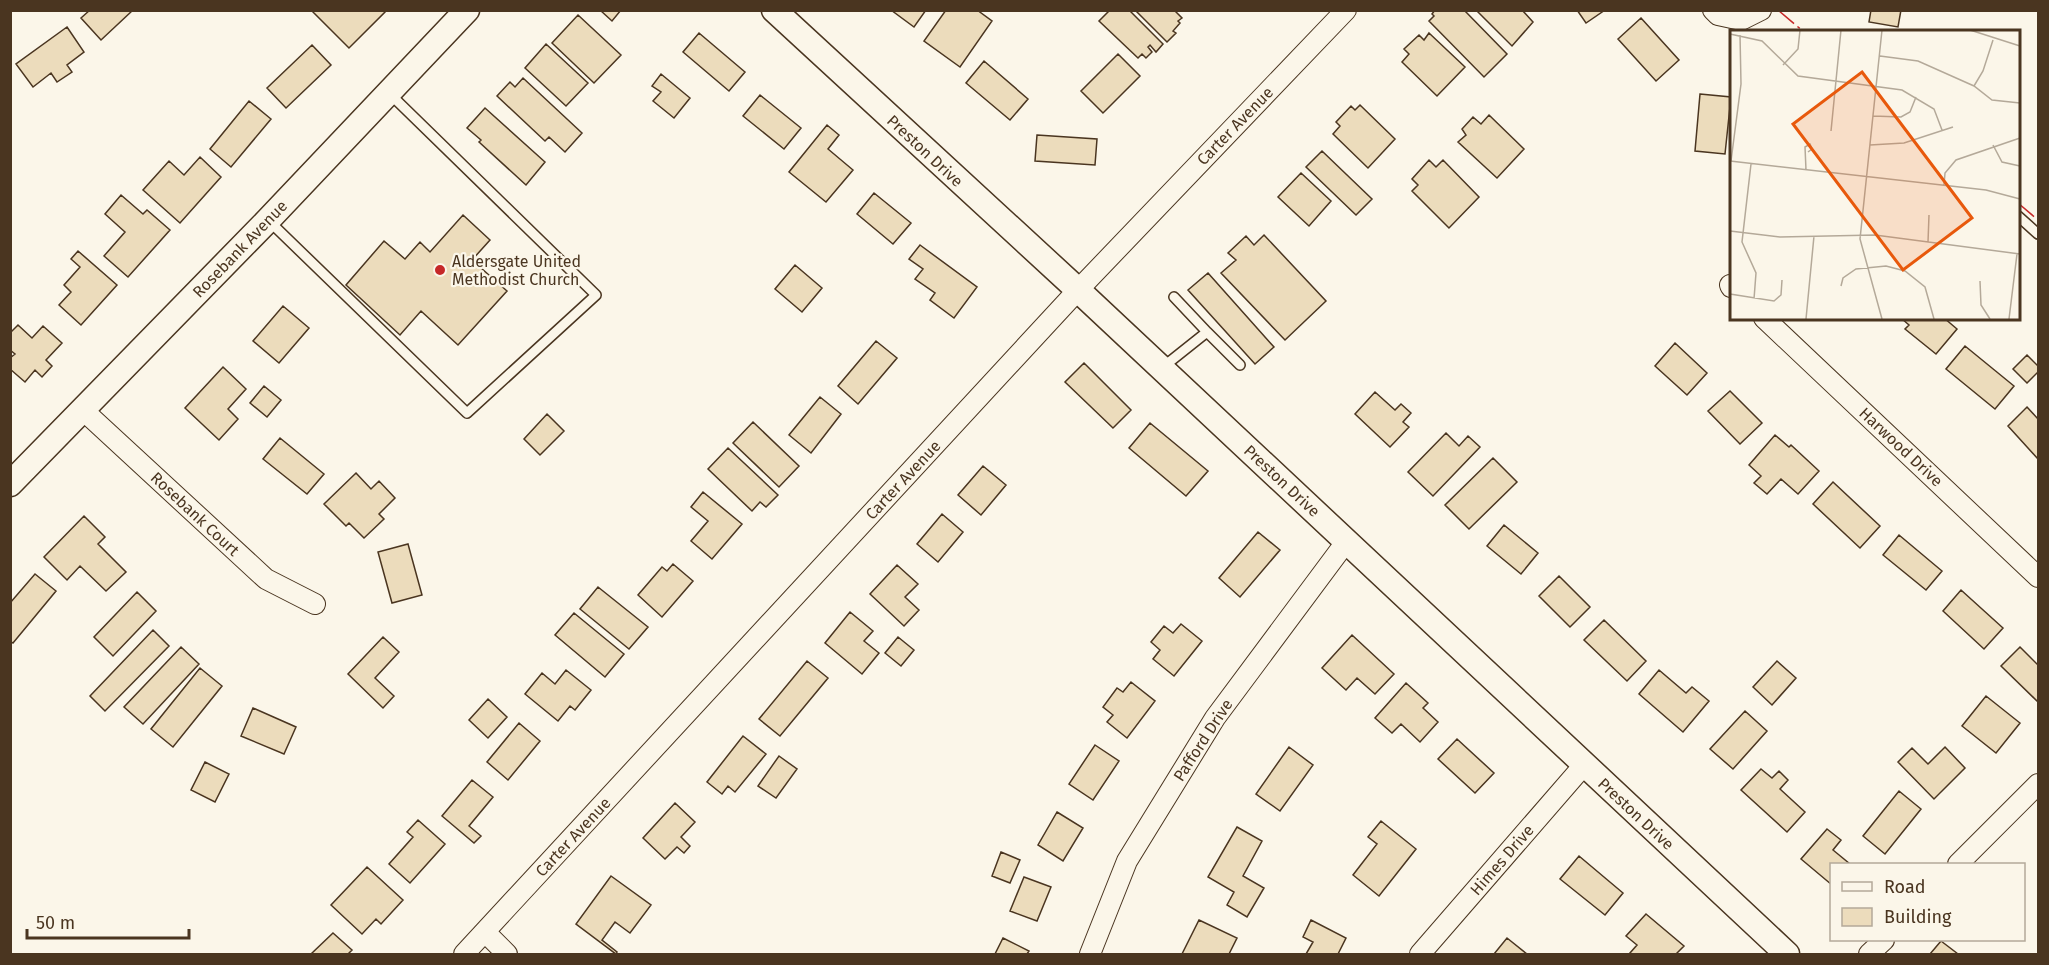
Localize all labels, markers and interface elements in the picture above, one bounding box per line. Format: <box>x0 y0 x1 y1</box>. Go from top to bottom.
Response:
inset map <box>1730 30 2019 320</box>
street label: Carter Avenue <box>1193 83 1277 169</box>
street label: Preston Drive <box>883 111 967 191</box>
street label: Rosebank Avenue <box>189 196 291 302</box>
place label: Aldersgate United Methodist Church <box>452 252 581 289</box>
marker: Aldersgate United Methodist Church <box>433 263 447 277</box>
street label: Harwood Drive <box>1855 403 1947 491</box>
street label: Carter Avenue <box>861 436 945 524</box>
street label: Preston Drive <box>1240 441 1324 521</box>
street label: Rosebank Court <box>147 468 243 560</box>
street label: Pafford Drive <box>1169 695 1237 785</box>
street label: Preston Drive <box>1594 774 1678 854</box>
street label: Carter Avenue <box>531 793 615 881</box>
street label: Himes Drive <box>1466 821 1538 899</box>
legend <box>1830 863 2025 941</box>
text: Road <box>1884 876 1926 898</box>
scale bar <box>27 902 189 940</box>
text: Building <box>1884 906 1952 928</box>
text: 50 m <box>36 912 75 934</box>

